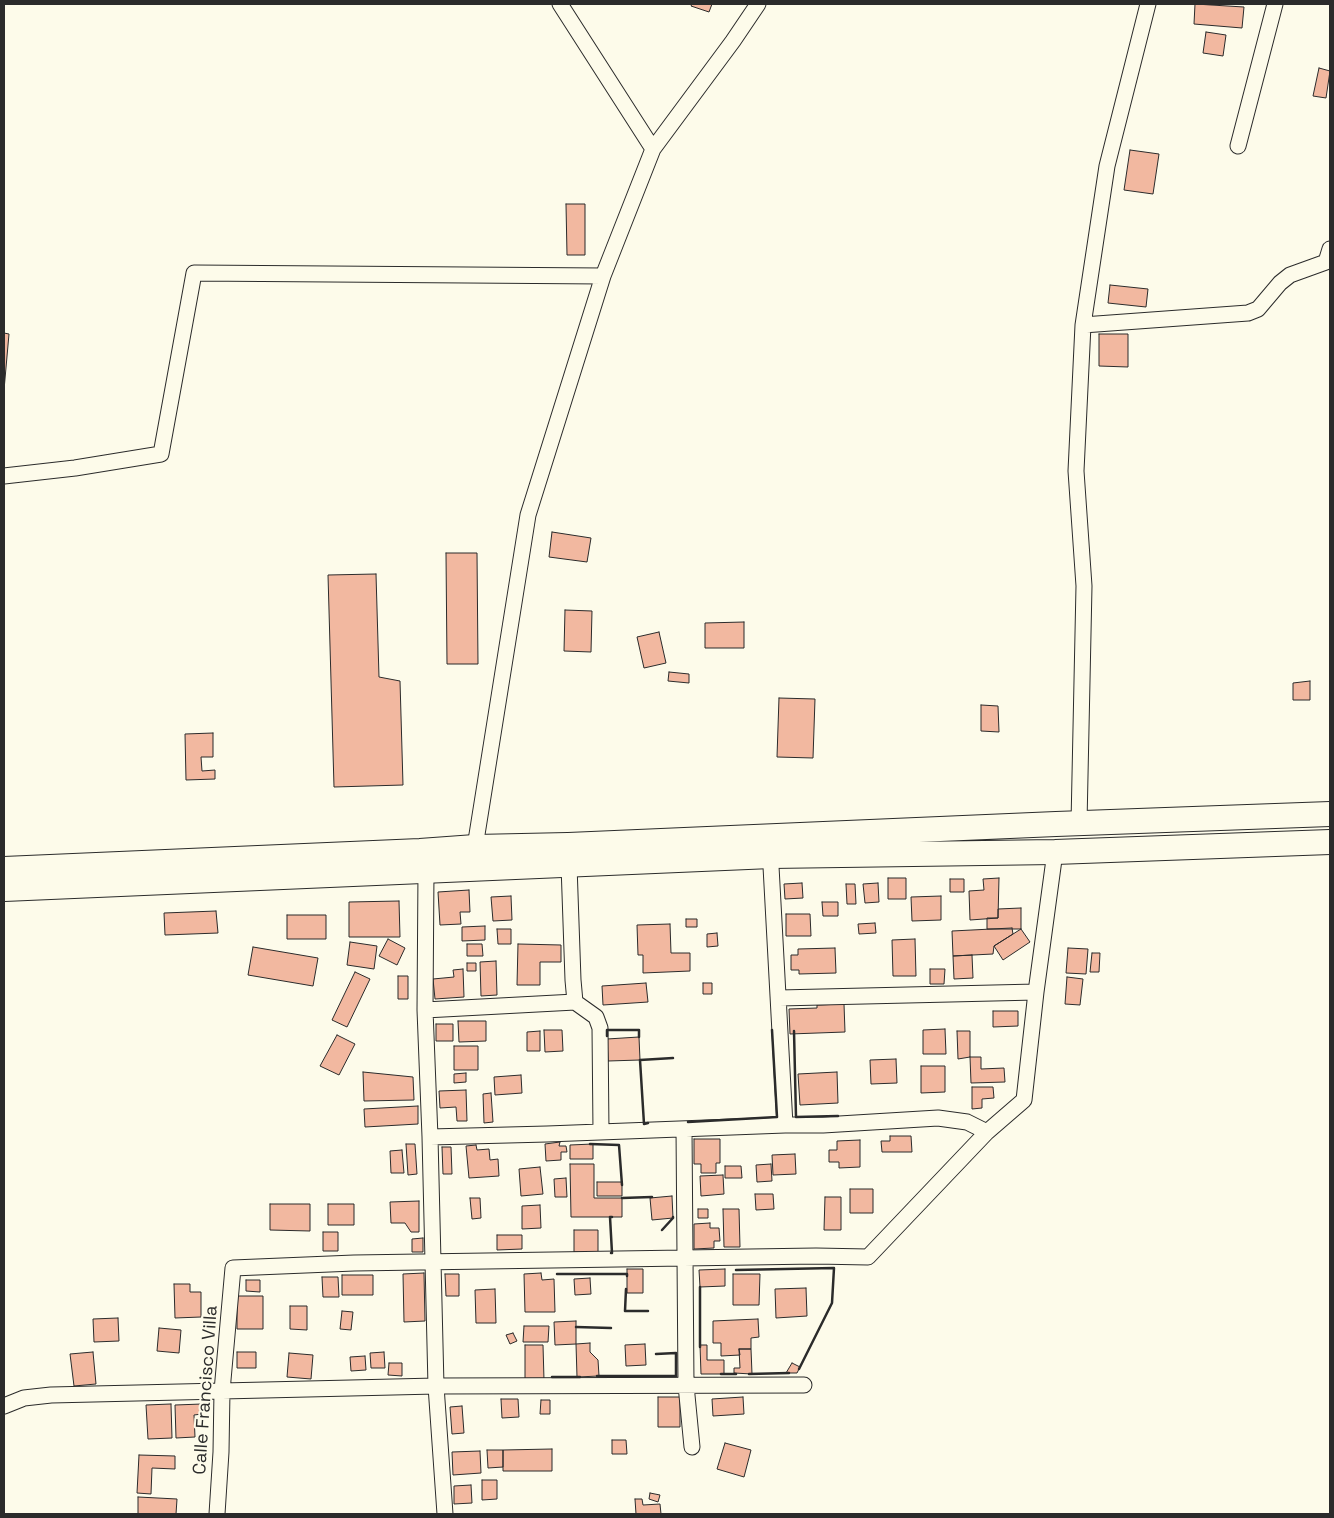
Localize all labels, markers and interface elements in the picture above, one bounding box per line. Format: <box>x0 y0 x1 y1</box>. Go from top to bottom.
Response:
street label: Calle Francisco Villa <box>189 1305 223 1475</box>

